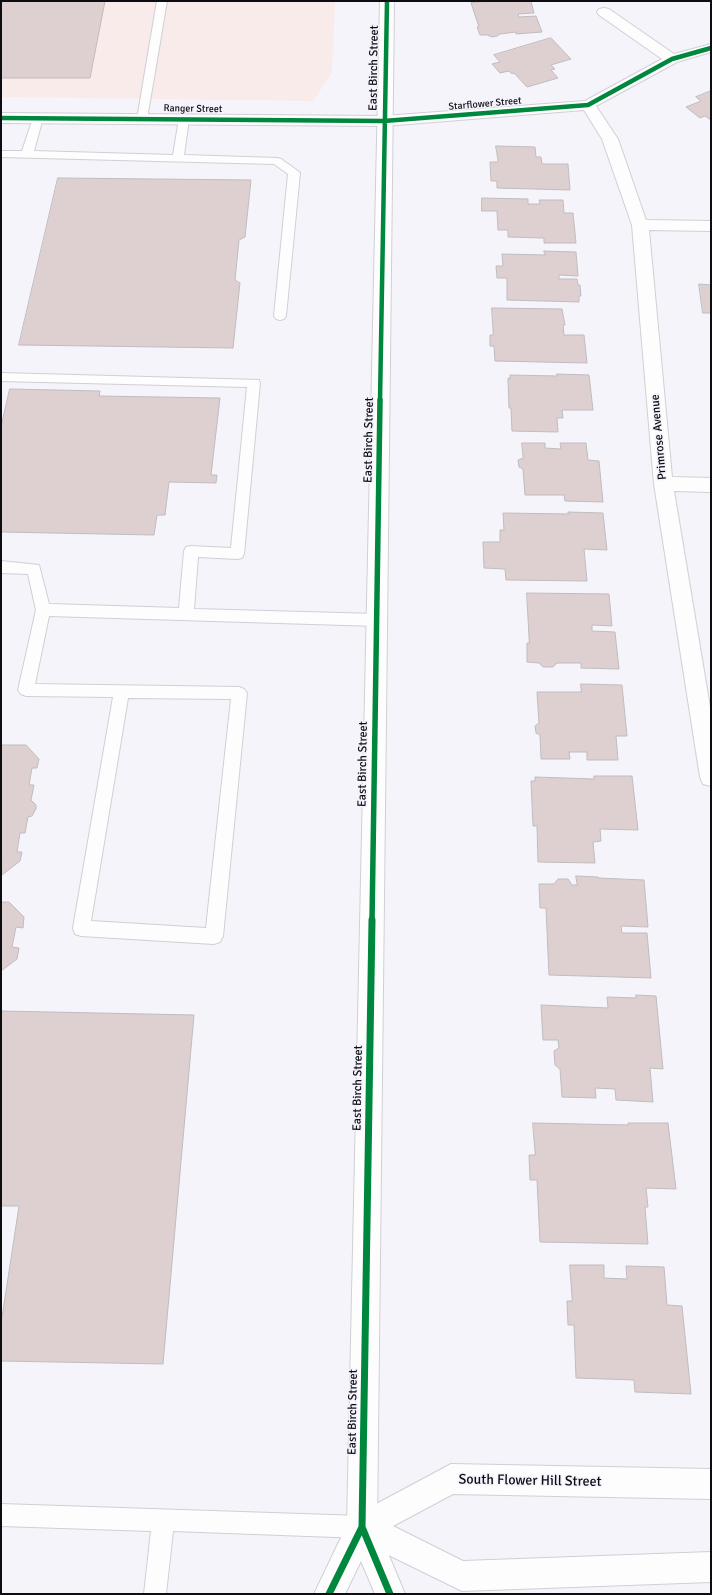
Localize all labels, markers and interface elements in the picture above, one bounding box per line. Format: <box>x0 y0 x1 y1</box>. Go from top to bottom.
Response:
street label: East Birch Street <box>366 25 382 111</box>
street label: Starflower Street <box>448 95 522 113</box>
street label: Ranger Street <box>164 102 222 116</box>
street label: Primrose Avenue <box>648 394 670 480</box>
street label: East Birch Street <box>361 397 377 483</box>
street label: East Birch Street <box>355 721 371 807</box>
street label: East Birch Street <box>350 1045 366 1131</box>
street label: East Birch Street <box>345 1369 361 1455</box>
street label: South Flower Hill Street <box>458 1471 602 1491</box>

